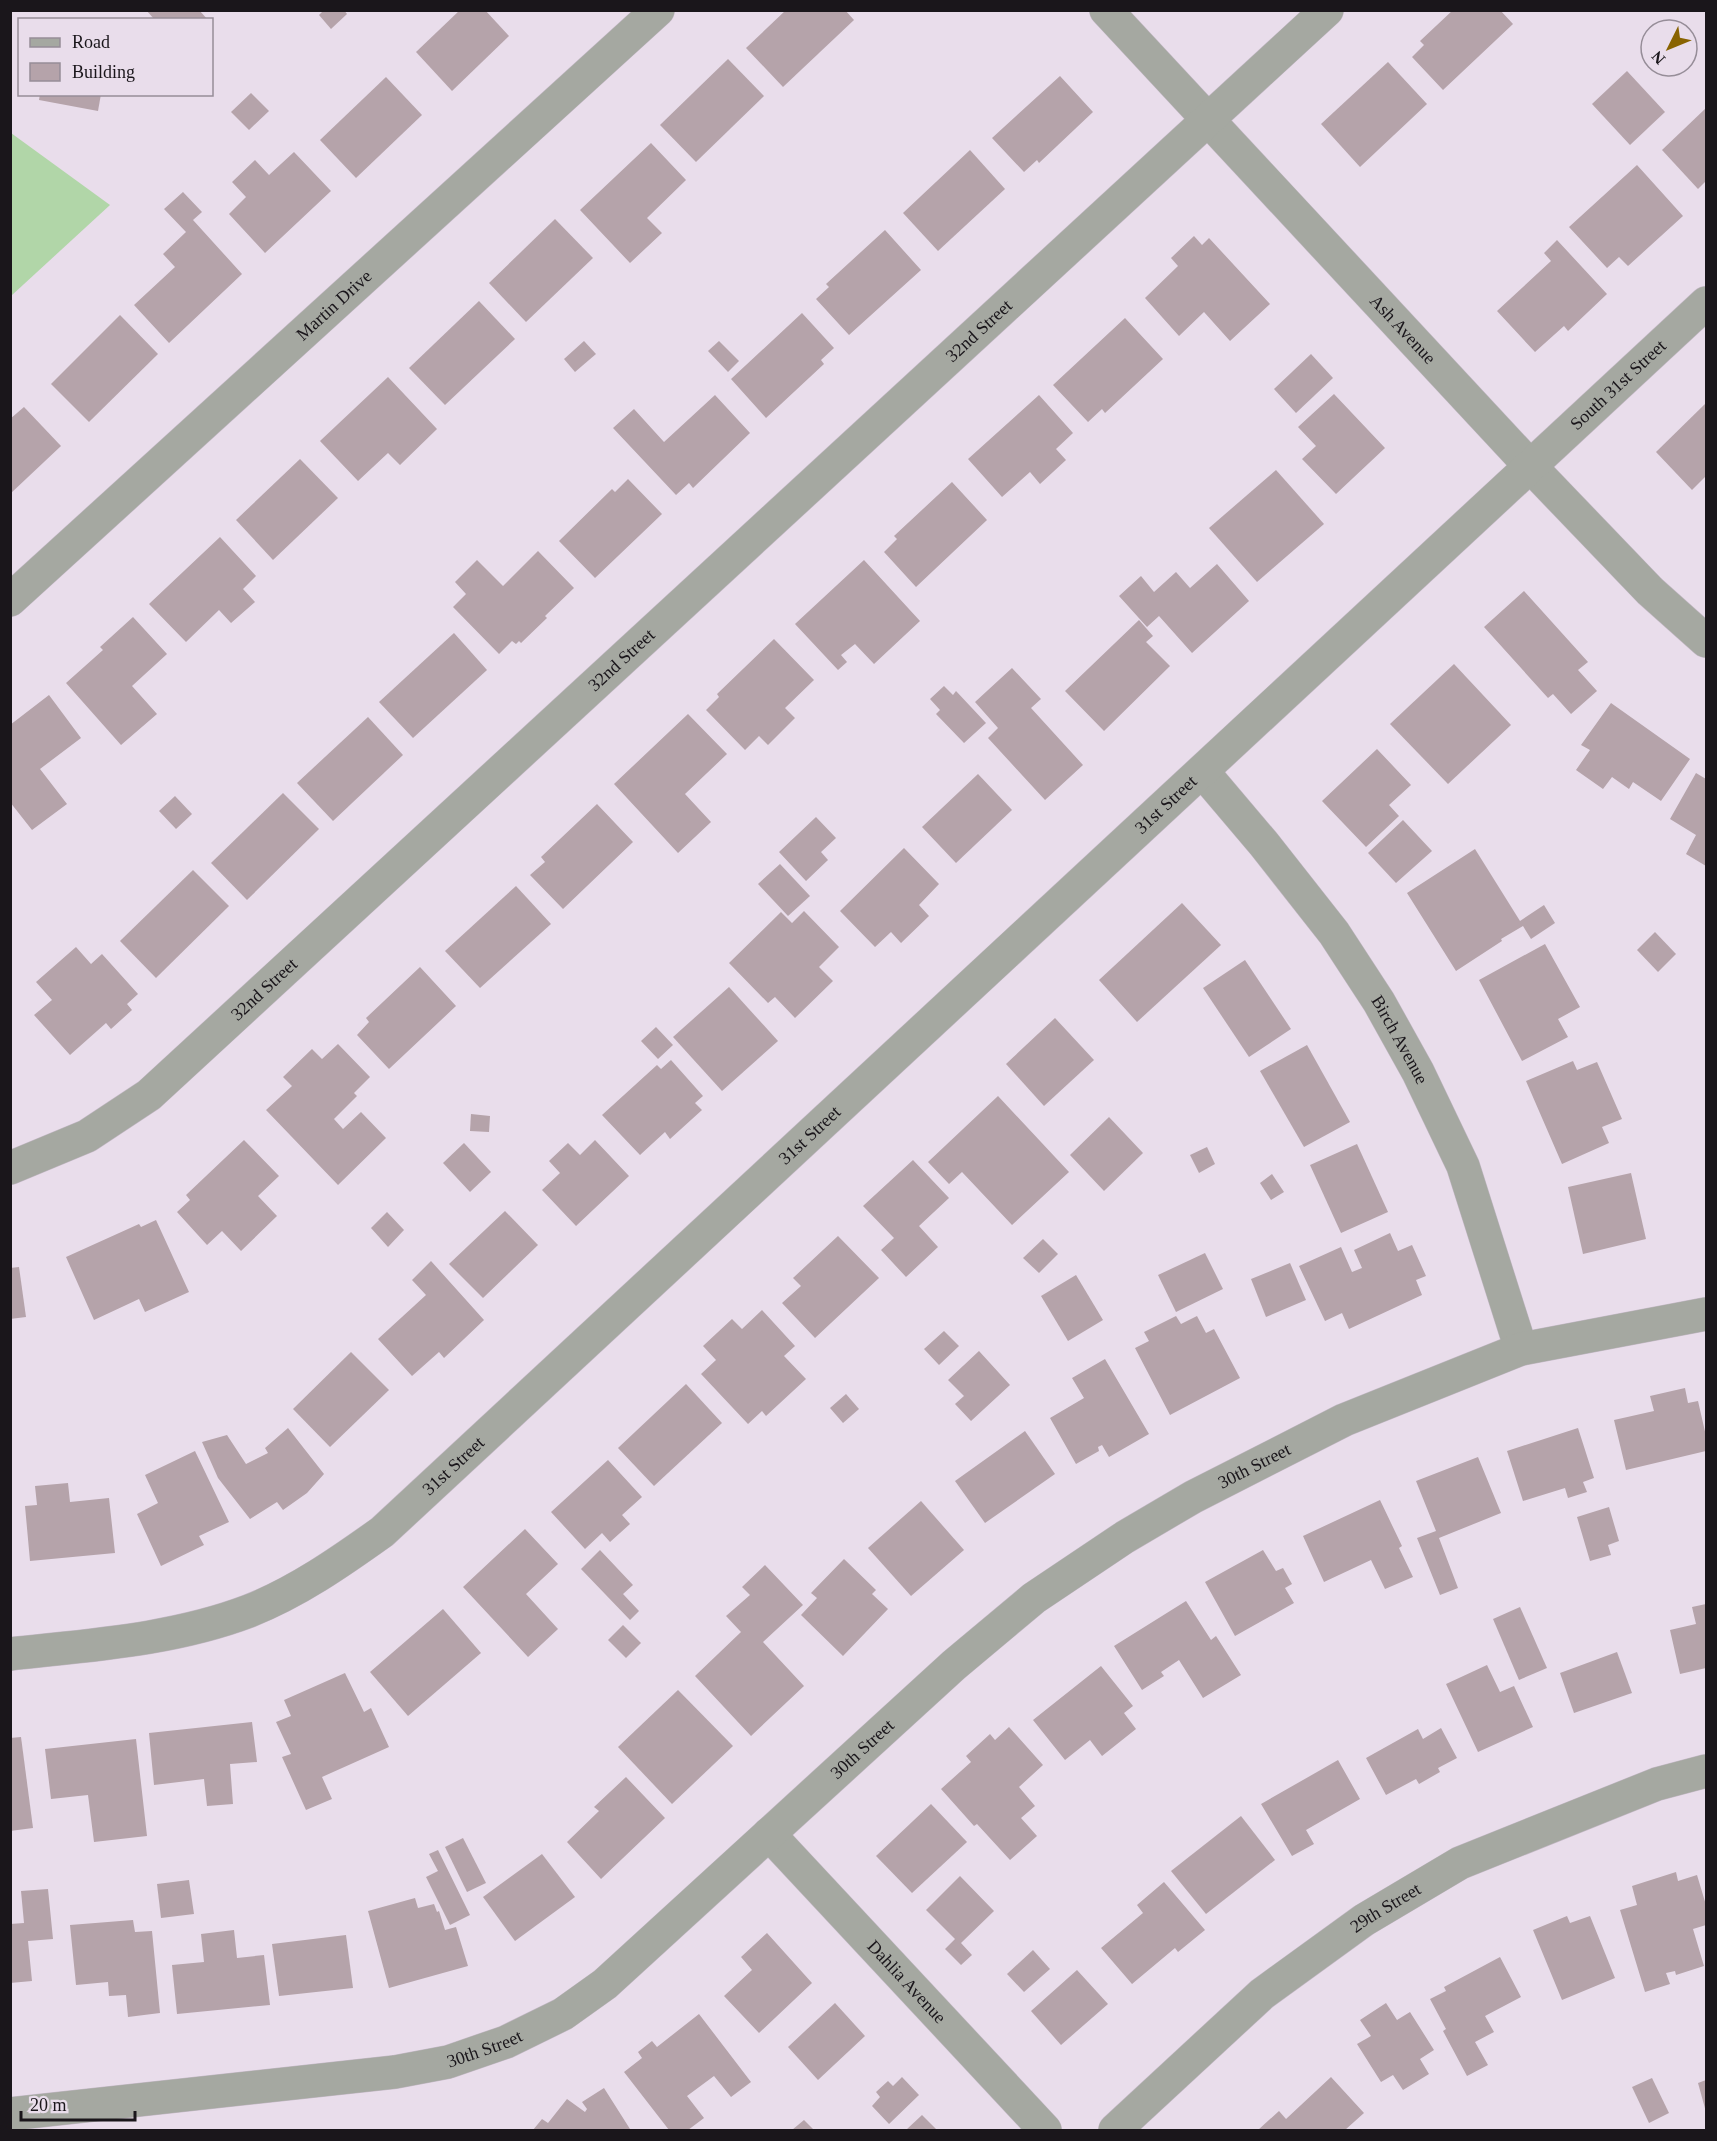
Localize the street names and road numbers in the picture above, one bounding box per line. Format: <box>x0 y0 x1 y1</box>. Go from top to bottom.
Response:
street label: Martin Drive <box>292 266 376 344</box>
street label: Ash Avenue <box>1366 291 1440 368</box>
street label: 32nd Street <box>942 295 1016 366</box>
street label: South 31st Street <box>1566 336 1670 434</box>
street label: 32nd Street <box>584 625 659 695</box>
street label: 31st Street <box>1131 771 1201 838</box>
street label: 32nd Street <box>227 954 301 1024</box>
street label: Birch Avenue <box>1367 991 1432 1087</box>
street label: 31st Street <box>775 1102 844 1168</box>
street label: 31st Street <box>419 1432 488 1499</box>
street label: 30th Street <box>1215 1439 1294 1493</box>
street label: 30th Street <box>826 1715 898 1783</box>
street label: 29th Street <box>1346 1879 1424 1937</box>
street label: Dahlia Avenue <box>863 1936 950 2027</box>
street label: 30th Street <box>444 2026 525 2072</box>

